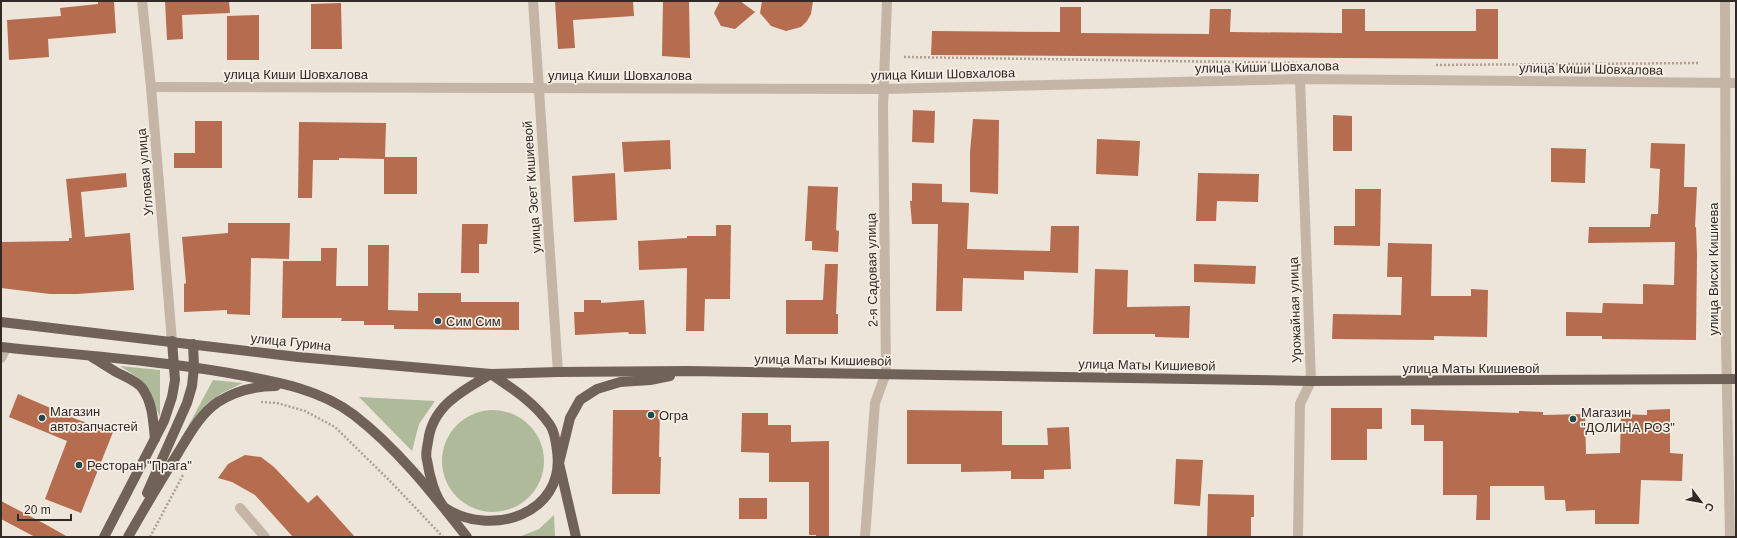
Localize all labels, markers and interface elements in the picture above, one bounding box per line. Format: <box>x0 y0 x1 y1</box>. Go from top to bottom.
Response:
street label: улица Киши Шовхалова <box>1195 58 1340 76</box>
street label: улица Киши Шовхалова <box>1519 60 1664 78</box>
street label: улица Киши Шовхалова <box>871 65 1016 83</box>
street label: улица Киши Шовхалова <box>224 67 369 82</box>
street label: улица Киши Шовхалова <box>548 68 693 83</box>
street label: улица Эсет Кишиевой <box>520 120 544 254</box>
street label: Угловая улица <box>134 127 156 216</box>
street label: улица Висхи Кишиева <box>1706 202 1721 335</box>
street label: 2-я Садовая улица <box>863 212 880 327</box>
street label: Урожайная улица <box>1286 256 1304 363</box>
place label: Сим Сим <box>446 314 501 329</box>
marker: Сим Сим <box>433 316 443 326</box>
street label: улица Гурина <box>250 330 333 354</box>
street label: улица Маты Кишиевой <box>754 351 892 369</box>
street label: улица Маты Кишиевой <box>1078 356 1216 374</box>
street label: улица Маты Кишиевой <box>1402 361 1540 376</box>
place label: Магазин автозапчастей <box>50 404 138 434</box>
place label: Магазин "ДОЛИНА РОЗ" <box>1581 405 1675 435</box>
place label: Огра <box>659 408 689 423</box>
marker: Огра <box>646 410 656 420</box>
marker: Магазин автозапчастей <box>37 413 47 423</box>
marker: Магазин "ДОЛИНА РОЗ" <box>1568 414 1578 424</box>
place label: Ресторан "Прага" <box>87 458 192 473</box>
marker: Ресторан "Прага" <box>74 460 84 470</box>
north arrow <box>1681 482 1721 522</box>
scale bar <box>18 496 71 522</box>
text: С <box>1702 501 1717 514</box>
text: 20 m <box>24 503 51 517</box>

